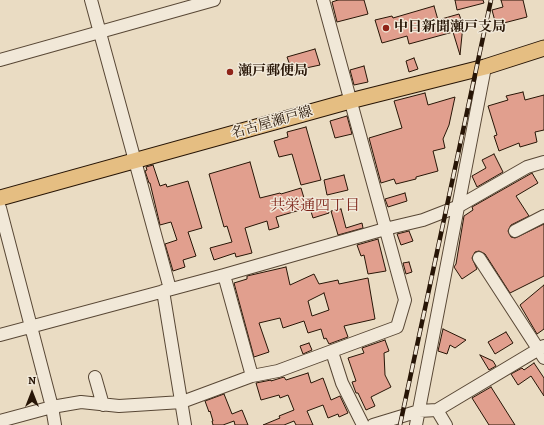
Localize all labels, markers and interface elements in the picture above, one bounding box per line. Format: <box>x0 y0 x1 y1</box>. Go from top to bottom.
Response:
place label: 中日新聞瀬戸支局 <box>394 20 506 36</box>
marker: 中日新聞瀬戸支局 <box>381 23 391 33</box>
place label: 瀬戸郵便局 <box>238 64 308 80</box>
marker: 瀬戸郵便局 <box>225 67 235 77</box>
street label: 名古屋瀬戸線 <box>229 103 315 143</box>
district label: 共栄通四丁目 <box>270 197 360 215</box>
north arrow <box>12 373 52 413</box>
text: N <box>28 373 36 388</box>

